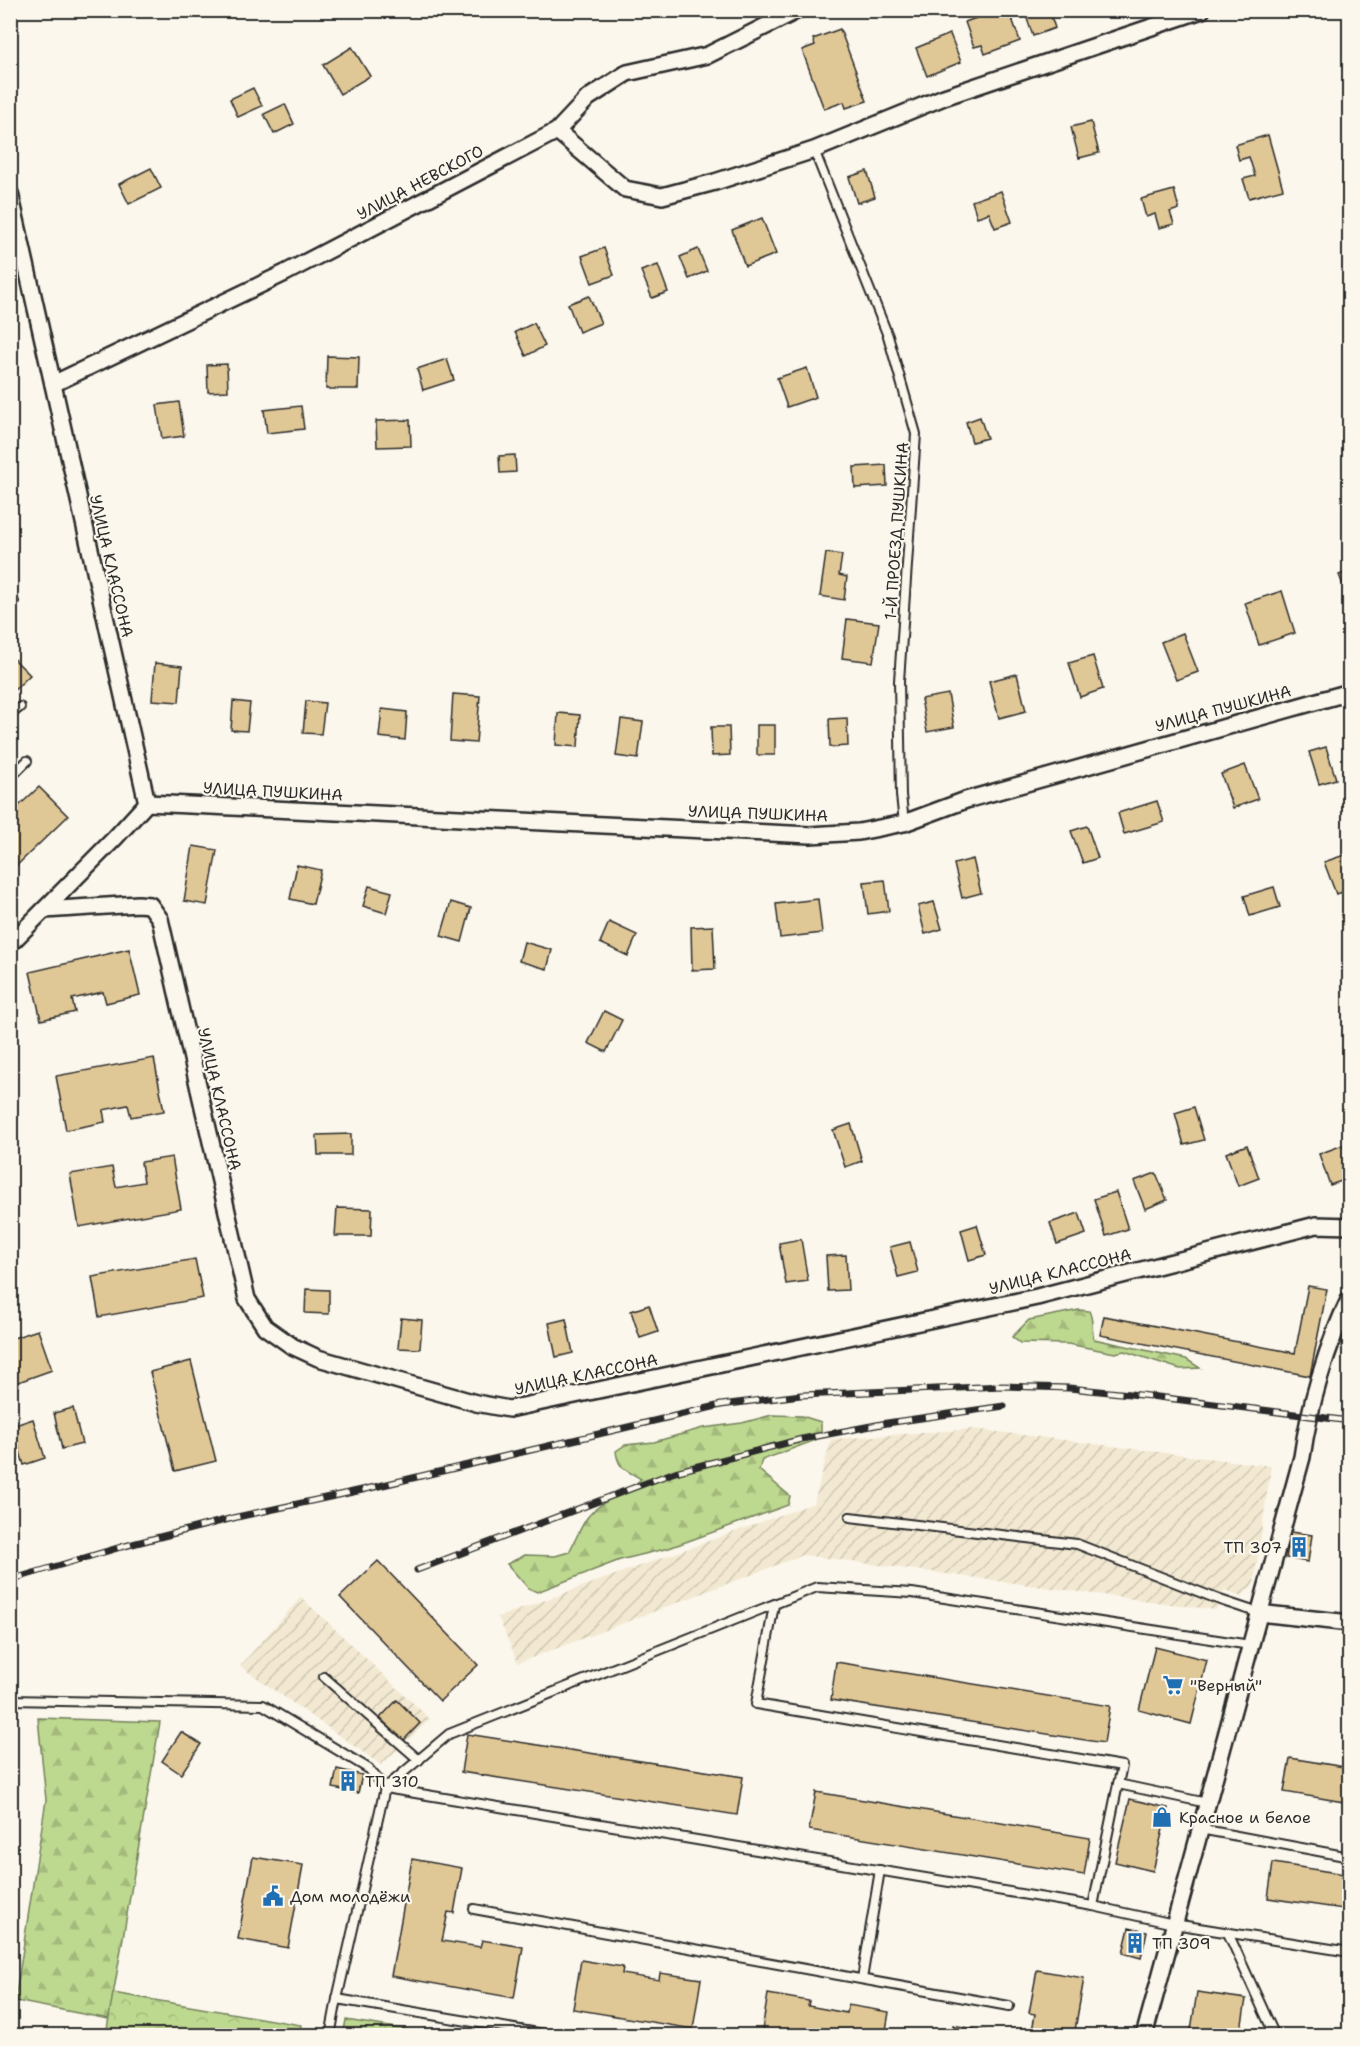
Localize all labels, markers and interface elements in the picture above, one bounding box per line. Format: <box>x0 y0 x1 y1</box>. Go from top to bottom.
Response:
street label: УЛИЦА НЕВСКОГО <box>353 140 487 225</box>
street label: 1-Й ПРОЕЗД ПУШКИНА <box>880 441 913 621</box>
street label: УЛИЦА КЛАССОНА <box>85 493 138 640</box>
street label: УЛИЦА ПУШКИНА <box>1153 680 1294 737</box>
street label: УЛИЦА ПУШКИНА <box>202 777 343 806</box>
street label: УЛИЦА ПУШКИНА <box>688 801 828 826</box>
street label: УЛИЦА КЛАССОНА <box>193 1026 246 1173</box>
street label: УЛИЦА КЛАССОНА <box>987 1244 1133 1299</box>
street label: УЛИЦА КЛАССОНА <box>513 1349 660 1400</box>
building icon: ТП 307 <box>1287 1535 1311 1559</box>
place label: ТП 307 <box>1224 1537 1282 1558</box>
supermarket icon: "Верный" <box>1161 1673 1185 1697</box>
place label: "Верный" <box>1190 1675 1262 1696</box>
building icon: ТП 310 <box>336 1769 360 1793</box>
place label: ТП 310 <box>365 1771 419 1792</box>
shop icon: Красное и белое <box>1150 1805 1174 1829</box>
place label: Красное и белое <box>1179 1807 1311 1828</box>
public building icon: Дом молодёжи <box>261 1884 285 1908</box>
place label: Дом молодёжи <box>290 1886 410 1907</box>
building icon: ТП 309 <box>1123 1931 1147 1955</box>
place label: ТП 309 <box>1152 1933 1211 1954</box>

